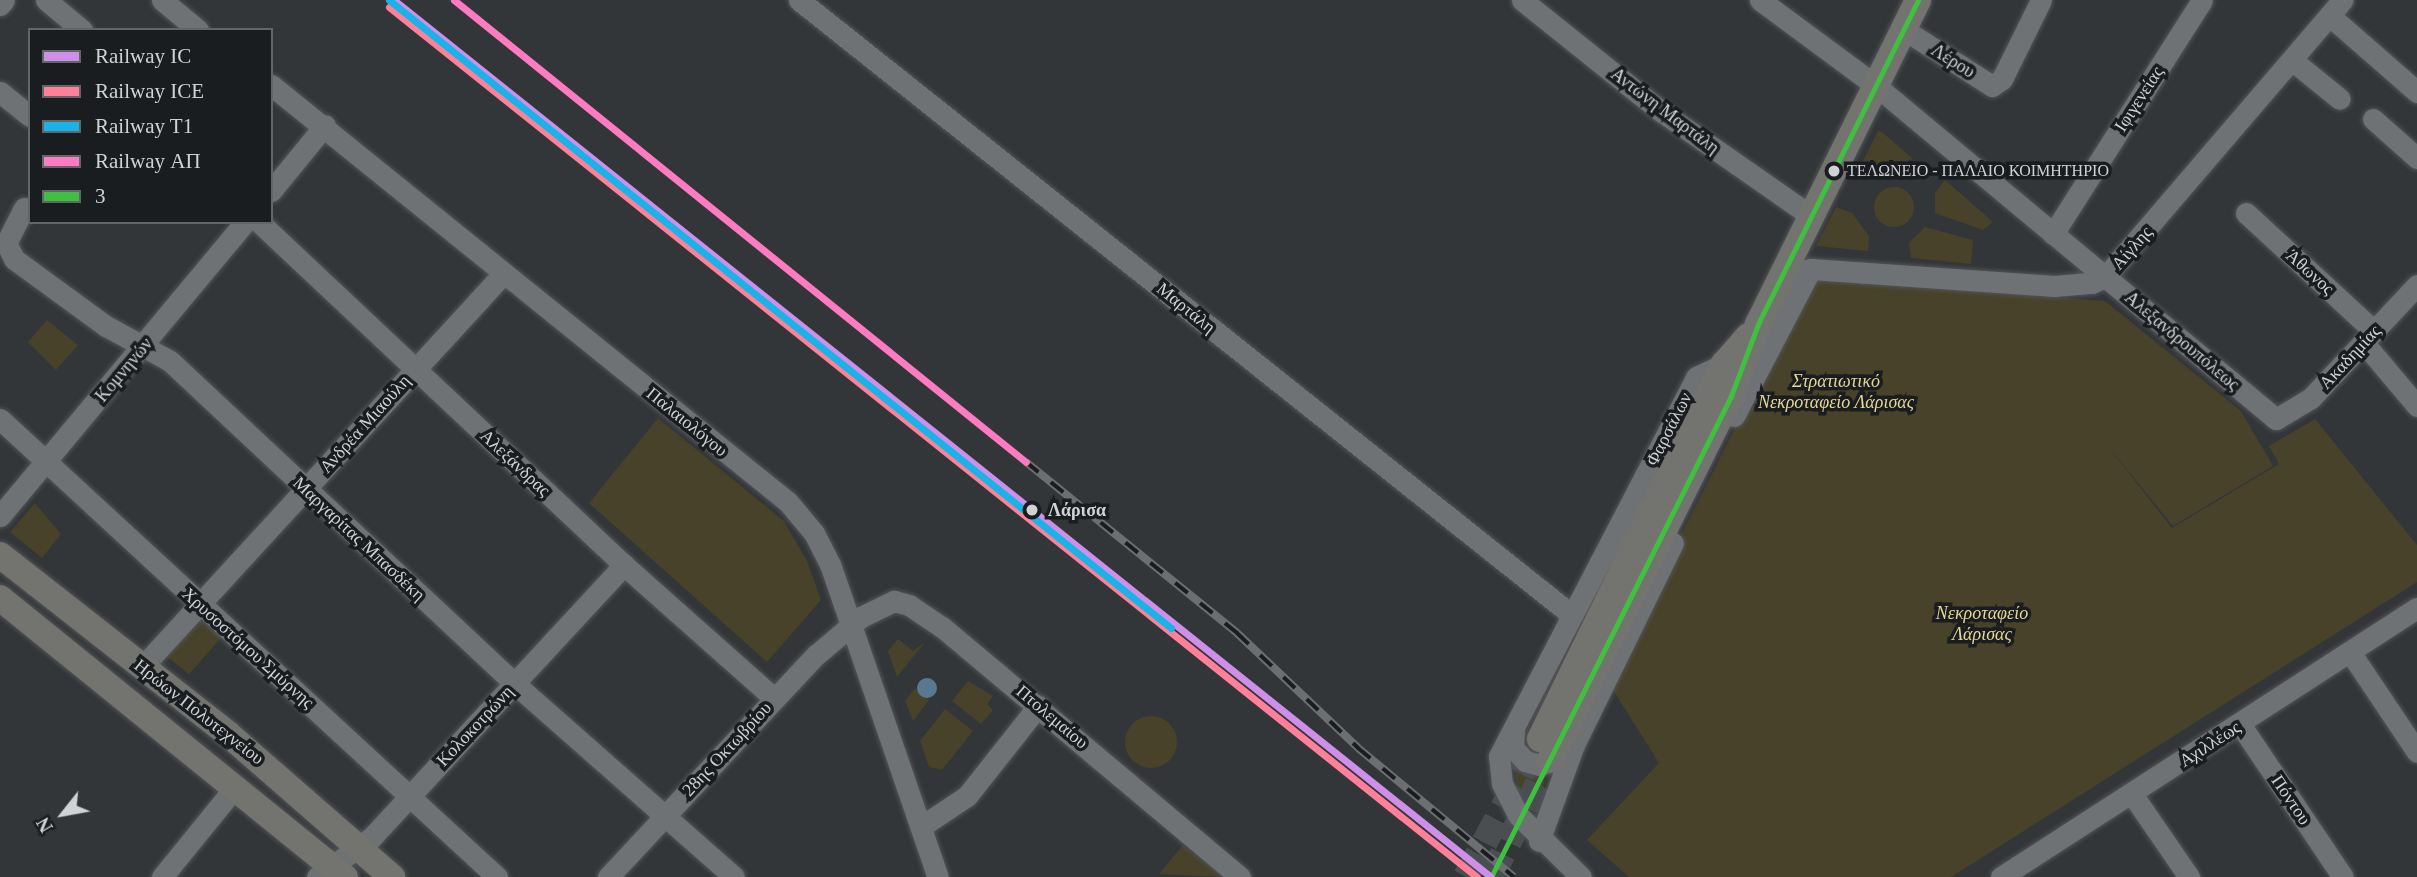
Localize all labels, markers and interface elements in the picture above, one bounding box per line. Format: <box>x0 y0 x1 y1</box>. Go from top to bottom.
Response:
legend <box>28 28 273 224</box>
street label: Λέρου <box>1927 39 1979 83</box>
text: Railway IC <box>95 44 191 68</box>
street label: Ιφιγενείας <box>2110 62 2168 136</box>
street label: Αντώνη Μαρτάλη <box>1607 63 1723 159</box>
text: Railway ICE <box>95 79 204 103</box>
text: Railway T1 <box>95 114 193 138</box>
text: Railway ΑΠ <box>95 149 201 173</box>
place label: ΤΕΛΩΝΕΙΟ - ΠΑΛΑΙΟ ΚΟΙΜΗΤΗΡΙΟ <box>1847 161 2109 181</box>
marker: ΤΕΛΩΝΕΙΟ - ΠΑΛΑΙΟ ΚΟΙΜΗΤΗΡΙΟ <box>1827 164 1841 178</box>
text: 3 <box>95 184 106 208</box>
street label: Αίγλης <box>2107 222 2157 274</box>
street label: Άθωνος <box>2281 245 2339 299</box>
street label: Μαρτάλη <box>1152 278 1220 338</box>
street label: Αλεξανδρουπόλεως <box>2120 287 2244 395</box>
street label: Ακαδημίας <box>2315 320 2385 394</box>
street label: Κομνηνών <box>91 333 157 407</box>
street label: Ανδρέα Μιαούλη <box>315 370 415 478</box>
park label: Στρατιωτικό Νεκροταφείο Λάρισας <box>1758 371 1914 414</box>
street label: Παλαιολόγου <box>642 383 732 461</box>
street label: Φαρσάλων <box>1641 389 1697 469</box>
street label: Αλεξάνδρας <box>475 425 555 501</box>
street label: Μαργαρίτας Μπασδέκη <box>288 472 430 606</box>
place label: Λάρισα <box>1048 499 1106 521</box>
marker: Λάρισα <box>1022 500 1042 520</box>
street label: Χρυσοστόμου Σμύρνης <box>177 583 319 713</box>
park label: Νεκροταφείο Λάρισας <box>1936 603 2028 646</box>
street label: Ηρώων Πολυτεχνείου <box>130 655 268 769</box>
street label: Κολοκοτρώνη <box>432 681 518 771</box>
street label: Πτολεμαίου <box>1012 681 1092 753</box>
street label: 28ης Οκτωβρίου <box>678 697 776 801</box>
street label: Αχιλλέως <box>2175 716 2245 772</box>
street label: Πόντου <box>2267 771 2315 829</box>
north arrow <box>28 779 98 849</box>
text: N <box>32 814 57 836</box>

